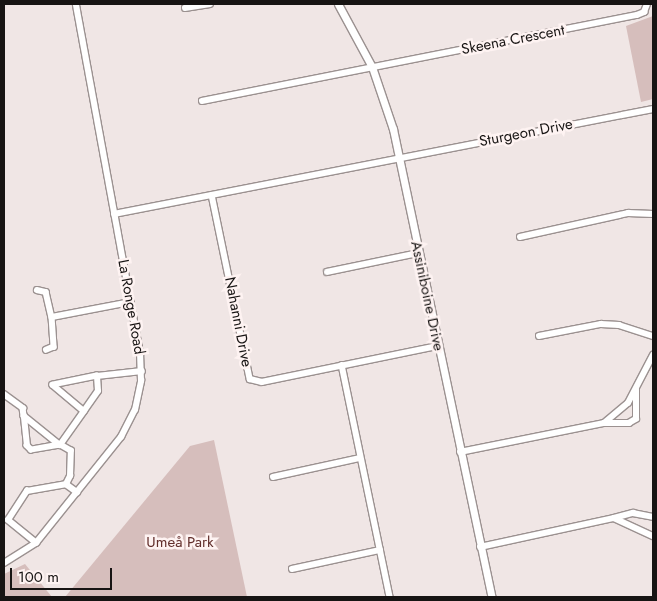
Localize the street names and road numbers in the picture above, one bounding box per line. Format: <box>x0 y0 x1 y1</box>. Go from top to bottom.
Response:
street label: Skeena Crescent <box>460 21 566 59</box>
street label: Sturgeon Drive <box>478 115 574 151</box>
street label: Assiniboine Drive <box>407 239 447 353</box>
street label: La Ronge Road <box>114 258 148 356</box>
street label: Nahanni Drive <box>220 275 256 369</box>

